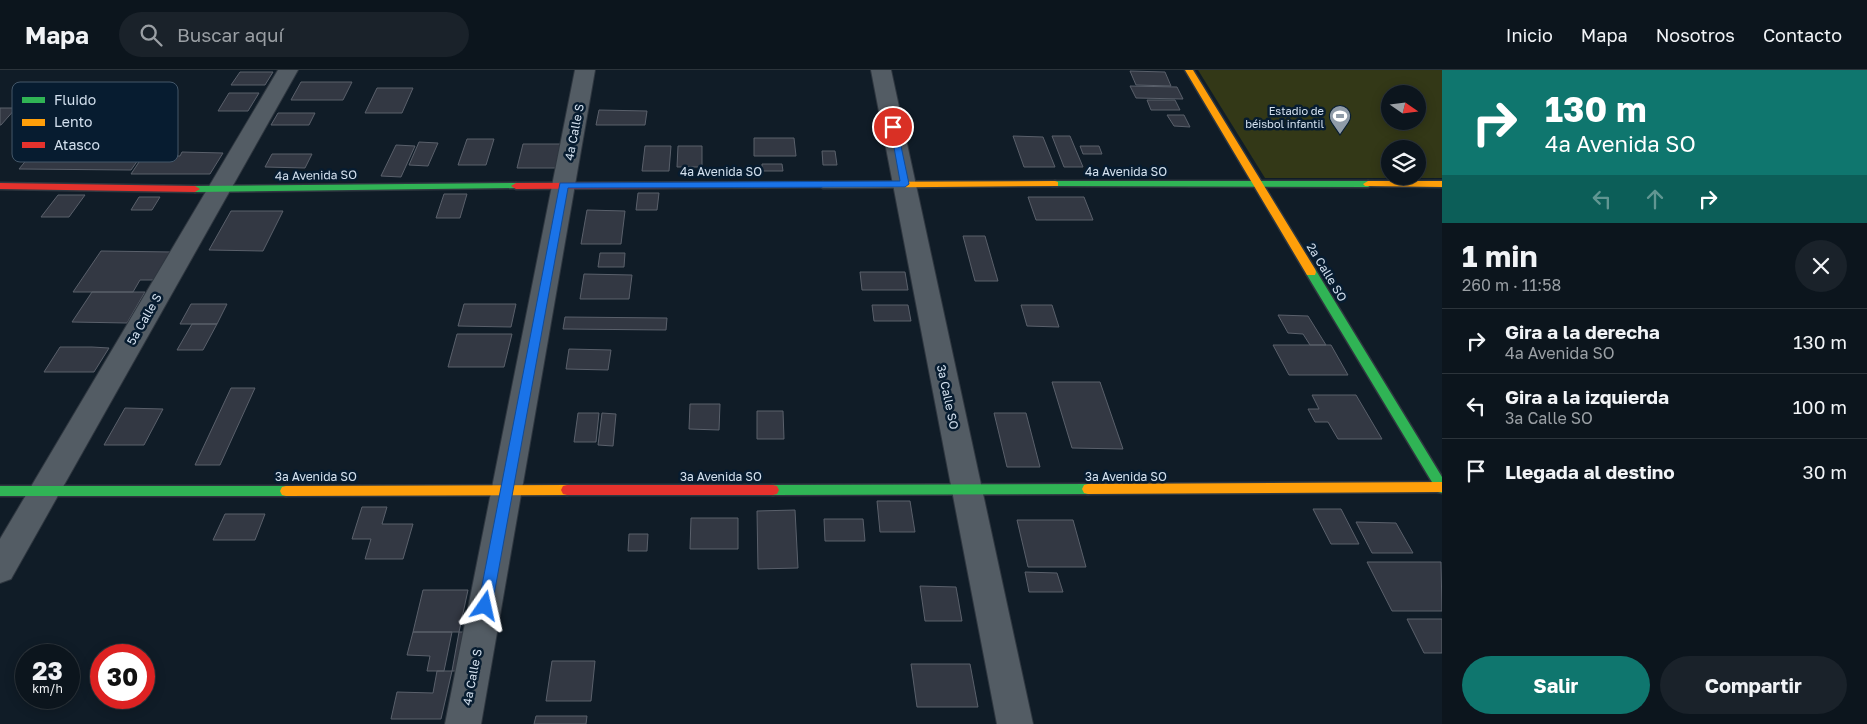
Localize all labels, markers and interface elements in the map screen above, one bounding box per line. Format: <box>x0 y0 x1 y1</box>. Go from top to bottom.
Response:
search box <box>119 12 469 57</box>
text: Mapa <box>25 20 89 49</box>
icon: search <box>137 21 165 49</box>
text: Buscar aquí <box>177 23 284 46</box>
text: Inicio <box>1506 24 1553 46</box>
text: Mapa <box>1581 24 1628 46</box>
text: Nosotros <box>1656 24 1735 46</box>
text: Contacto <box>1763 24 1842 46</box>
legend <box>12 82 178 162</box>
north arrow <box>1381 85 1426 130</box>
map controls <box>1381 85 1426 185</box>
text: 130 m <box>1545 88 1647 130</box>
icon: right <box>1462 90 1527 155</box>
text: Fluido <box>54 91 96 108</box>
street label: 4a Calle S <box>561 102 587 162</box>
place label: Estadio de béisbol infantil <box>1245 104 1324 130</box>
sports icon: Estadio de béisbol infantil <box>1328 104 1352 135</box>
pin <box>872 106 914 148</box>
text: Lento <box>54 113 92 130</box>
icon: arrive <box>879 113 907 141</box>
text: 4a Avenida SO <box>1545 130 1696 157</box>
text: Atasco <box>54 136 100 153</box>
button: layers <box>1381 140 1426 185</box>
street label: 4a Avenida SO <box>680 164 762 179</box>
street label: 4a Avenida SO <box>1085 164 1167 179</box>
street label: 4a Avenida SO <box>275 167 357 183</box>
icon: left <box>1588 185 1616 213</box>
icon: ahead <box>1641 185 1669 213</box>
icon: right <box>1694 185 1722 213</box>
text: 1 min <box>1462 238 1538 274</box>
street label: 2a Calle SO <box>1304 240 1350 304</box>
button: close <box>1795 240 1847 292</box>
text: 260 m · 11:58 <box>1462 275 1561 295</box>
street label: 5a Calle S <box>123 290 165 347</box>
text: Gira a la derecha <box>1505 320 1660 343</box>
icon: right <box>1462 327 1490 355</box>
text: 130 m <box>1793 330 1847 353</box>
text: 4a Avenida SO <box>1505 343 1615 363</box>
street label: 3a Calle SO <box>934 363 962 431</box>
text: Gira a la izquierda <box>1505 385 1669 408</box>
icon: left <box>1462 392 1490 420</box>
text: 100 m <box>1793 395 1847 418</box>
text: 3a Calle SO <box>1505 408 1593 428</box>
icon: arrive <box>1462 457 1490 485</box>
text: Llegada al destino <box>1505 460 1675 483</box>
text: 30 m <box>1803 460 1847 483</box>
street label: 3a Avenida SO <box>275 469 357 484</box>
street label: 3a Avenida SO <box>680 469 762 484</box>
street label: 3a Avenida SO <box>1085 469 1167 484</box>
position arrow <box>458 579 510 631</box>
speed limit sign: 30 <box>90 644 155 709</box>
street label: 4a Calle S <box>459 647 485 707</box>
text: 23 <box>32 655 63 686</box>
button: Salir <box>1462 656 1650 714</box>
button: Compartir <box>1660 656 1847 714</box>
text: km/h <box>32 681 63 696</box>

